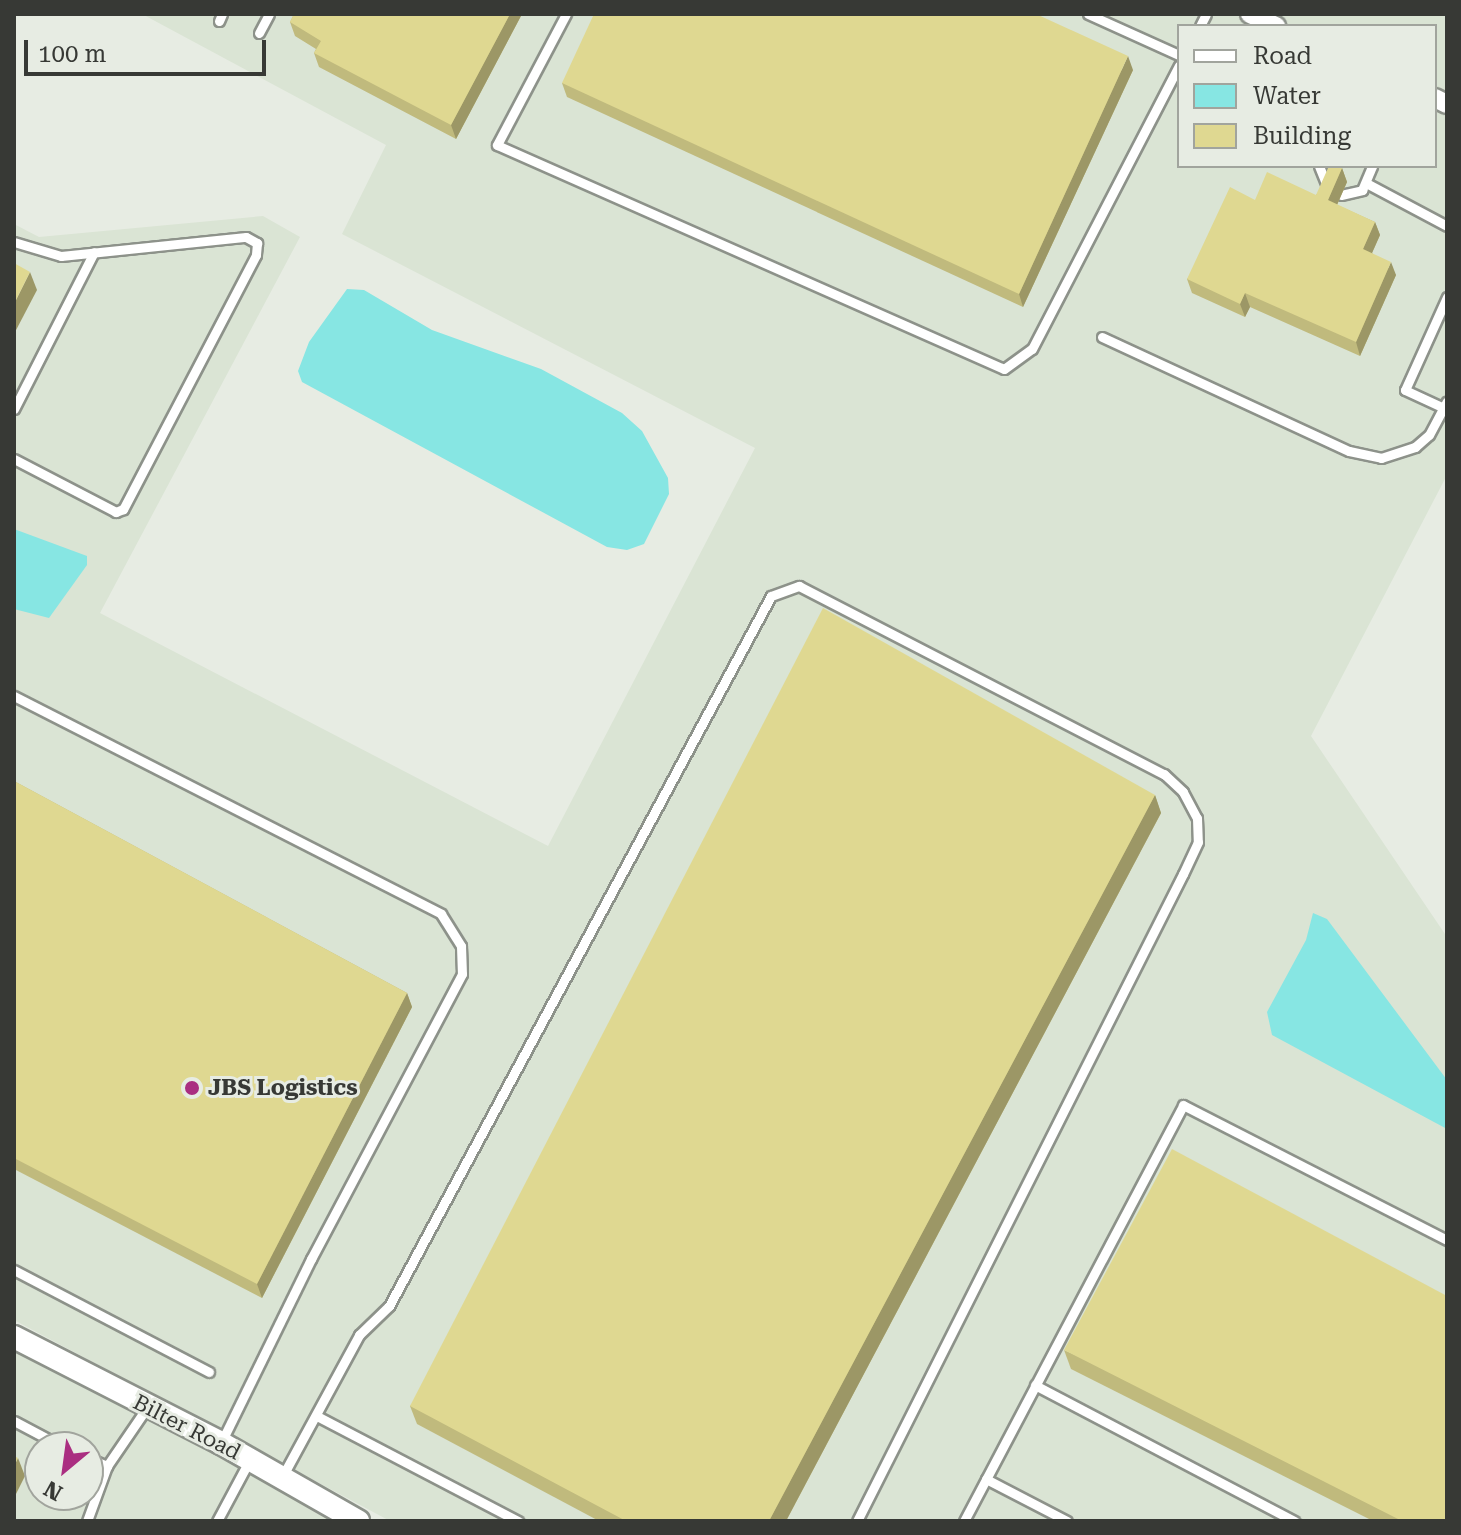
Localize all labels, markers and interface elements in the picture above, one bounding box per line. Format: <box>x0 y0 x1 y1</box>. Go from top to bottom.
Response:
scale bar <box>28 24 270 74</box>
legend <box>1177 24 1437 168</box>
text: 100 m <box>38 40 106 68</box>
text: Road <box>1253 42 1312 70</box>
text: Water <box>1253 82 1321 110</box>
text: Building <box>1253 122 1351 150</box>
place label: JBS Logistics <box>208 1075 358 1101</box>
marker: JBS Logistics <box>183 1079 201 1097</box>
street label: Bilter Road <box>129 1389 245 1465</box>
north arrow <box>24 1431 104 1511</box>
text: N <box>40 1476 67 1506</box>

